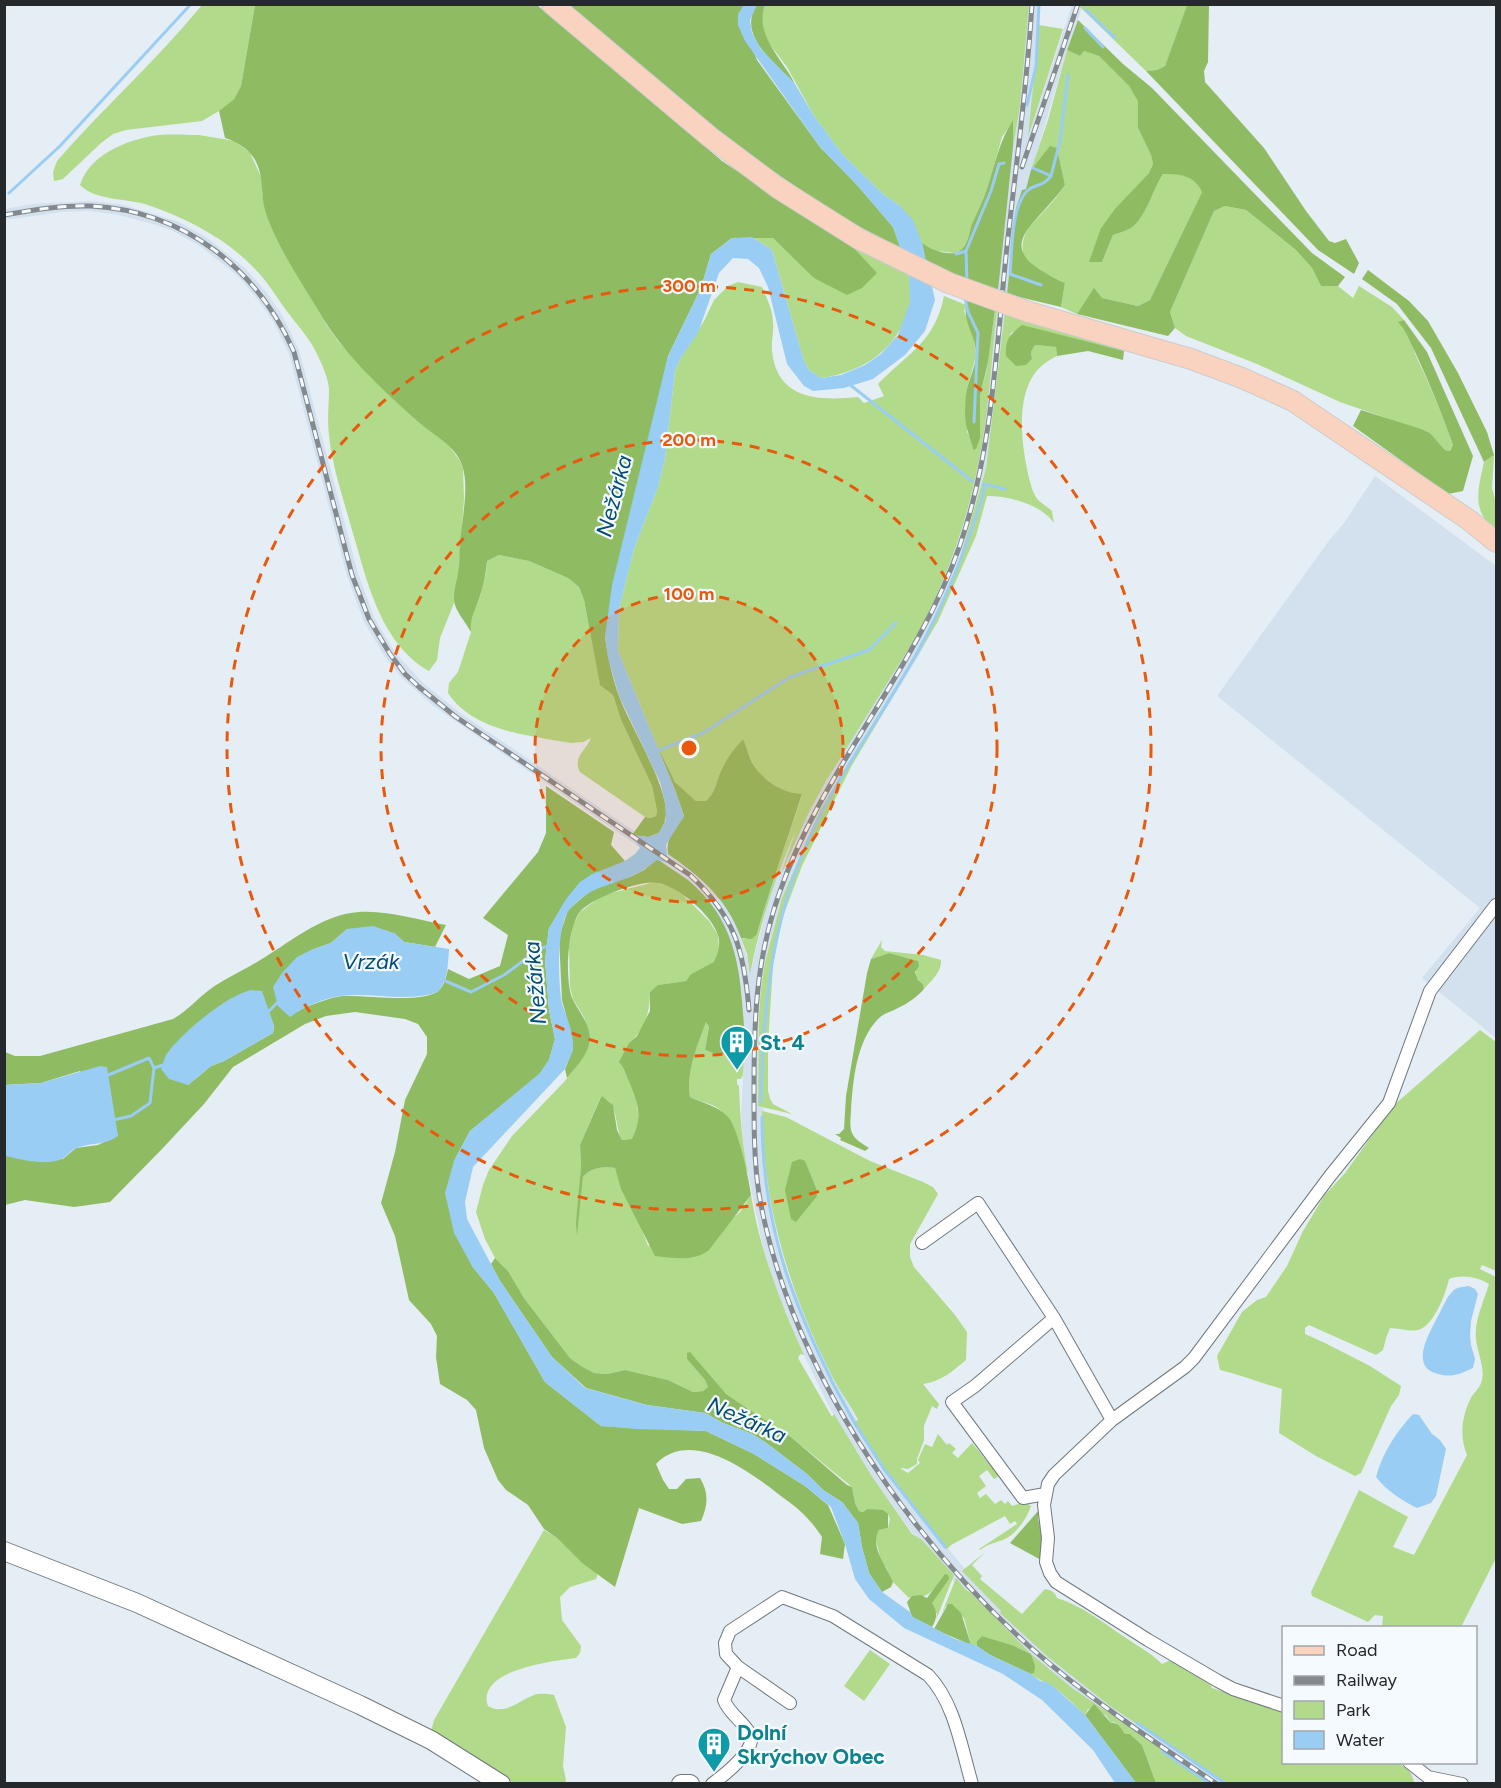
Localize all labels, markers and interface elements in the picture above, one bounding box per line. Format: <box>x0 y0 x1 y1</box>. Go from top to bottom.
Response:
text: 300 m <box>662 275 716 297</box>
text: 200 m <box>662 429 716 451</box>
water label: Nežárka <box>590 452 638 540</box>
text: 100 m <box>664 583 714 605</box>
centre of rings <box>679 738 699 758</box>
water label: Nežárka <box>518 940 552 1026</box>
water label: Vrzák <box>342 948 401 975</box>
building icon: St. 4 <box>719 1024 755 1071</box>
place label: St. 4 <box>760 1030 805 1055</box>
water label: Nežárka <box>703 1391 791 1449</box>
legend <box>1282 1626 1477 1764</box>
text: Road <box>1336 1639 1377 1661</box>
text: Railway <box>1336 1669 1398 1691</box>
text: Park <box>1336 1699 1371 1721</box>
place label: Dolní Skrýchov Obec <box>737 1720 885 1769</box>
building icon: Dolní Skrýchov Obec <box>696 1726 732 1773</box>
text: Water <box>1336 1729 1384 1751</box>

